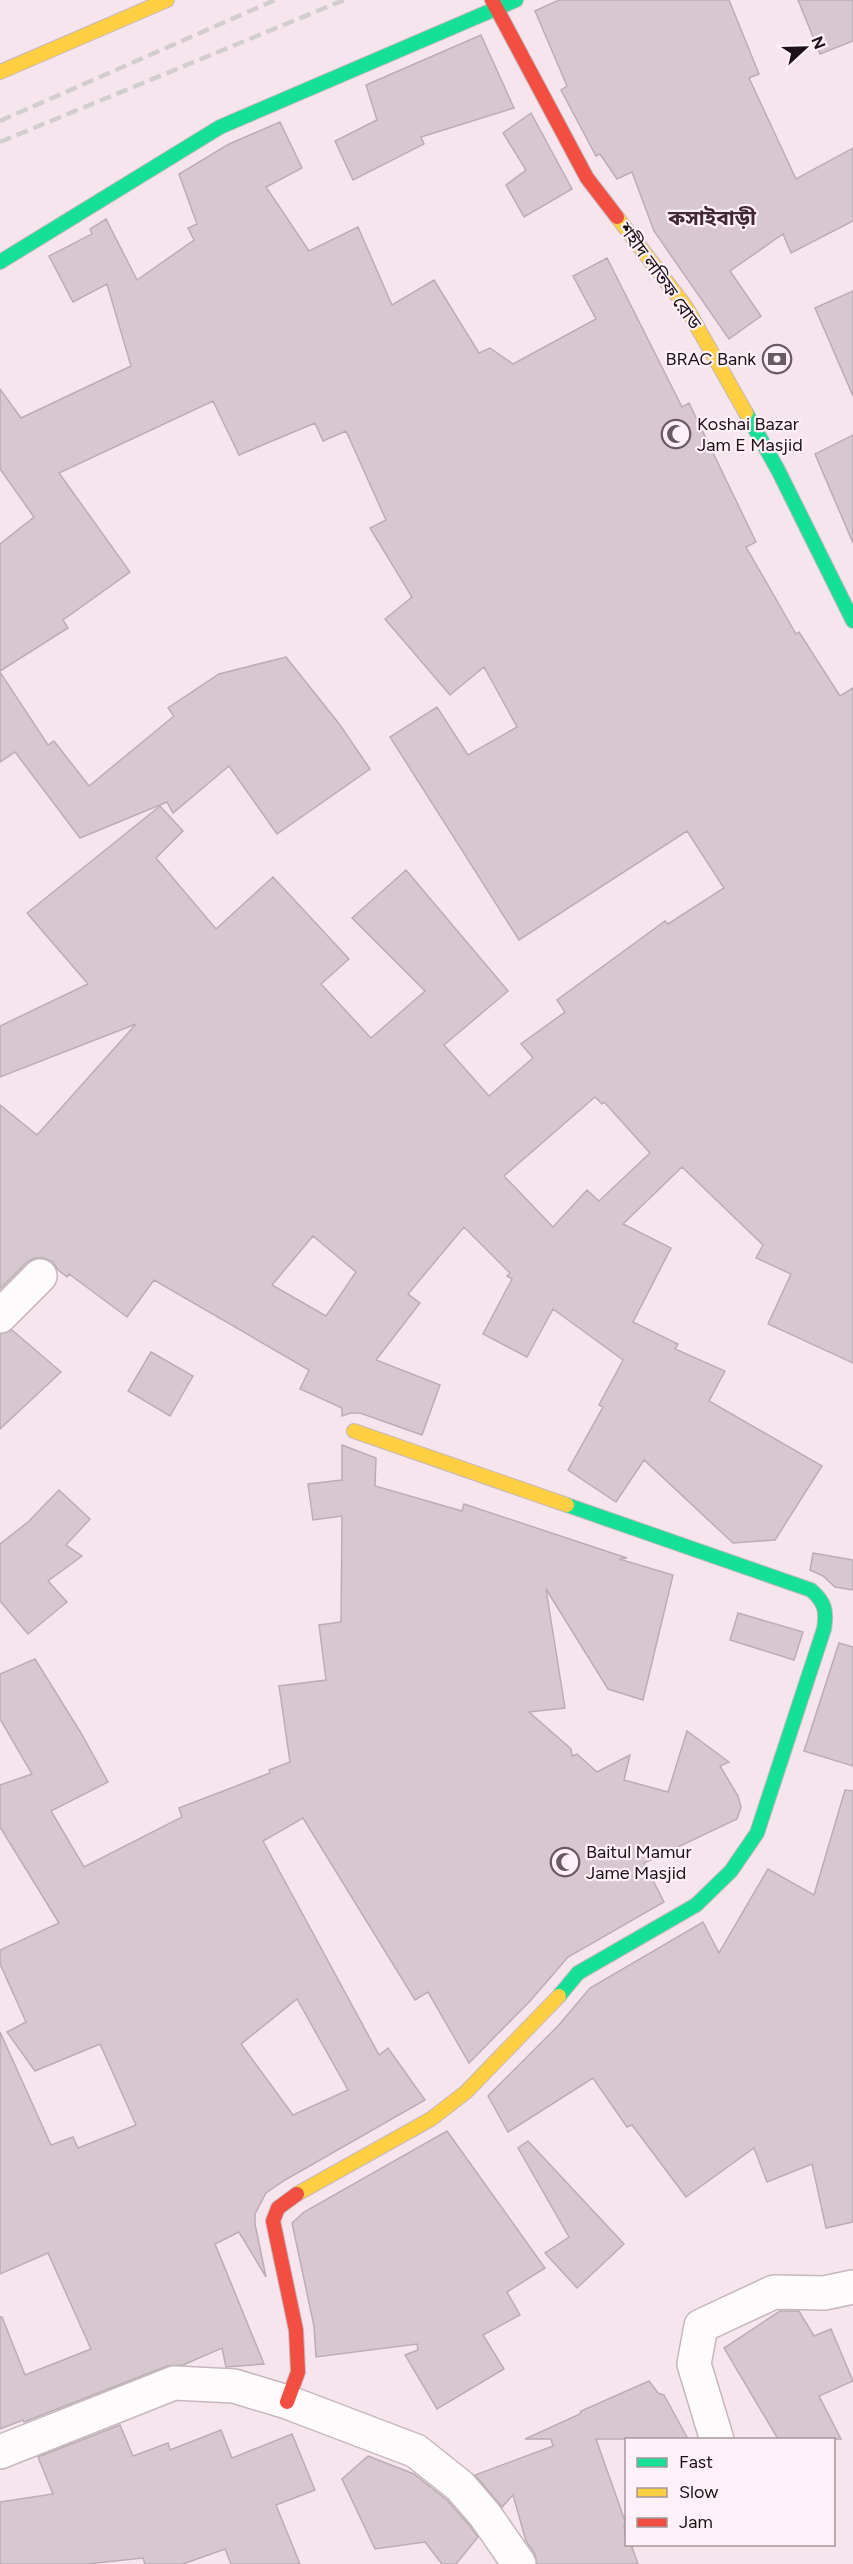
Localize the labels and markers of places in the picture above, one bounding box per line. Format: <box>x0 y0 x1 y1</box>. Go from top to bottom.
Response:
bank icon: BRAC Bank <box>761 343 793 375</box>
place label: BRAC Bank <box>666 348 756 370</box>
place label: Koshai Bazar Jam E Masjid <box>697 413 803 456</box>
mosque icon: Koshai Bazar Jam E Masjid <box>660 418 692 450</box>
place label: Baitul Mamur Jame Masjid <box>586 1841 691 1884</box>
mosque icon: Baitul Mamur Jame Masjid <box>549 1846 581 1878</box>

